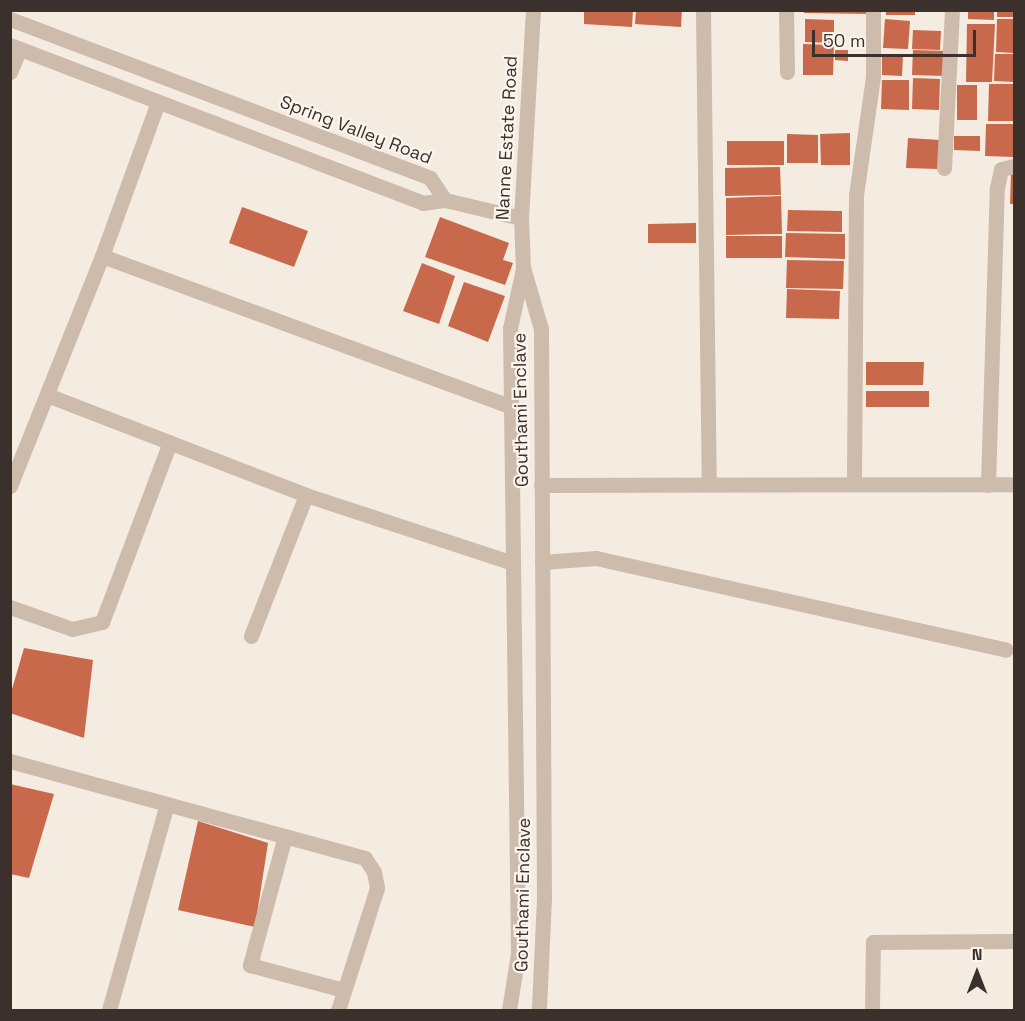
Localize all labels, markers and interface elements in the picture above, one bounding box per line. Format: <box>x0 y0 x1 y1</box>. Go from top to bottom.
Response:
scale bar <box>815 18 978 56</box>
text: 50 m <box>823 29 865 52</box>
street label: Nanne Estate Road <box>492 55 522 221</box>
street label: Spring Valley Road <box>277 91 435 169</box>
street label: Gouthami Enclave <box>509 333 533 487</box>
street label: Gouthami Enclave <box>511 818 535 972</box>
north arrow <box>947 943 1007 1003</box>
text: N <box>972 944 982 965</box>

